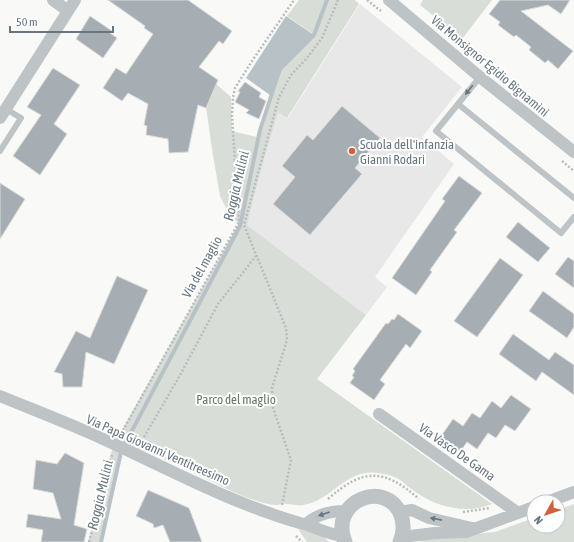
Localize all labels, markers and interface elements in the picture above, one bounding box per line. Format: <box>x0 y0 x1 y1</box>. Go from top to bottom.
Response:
scale bar <box>10 8 113 34</box>
street label: Via Monsignor Egidio Bignamini <box>428 12 552 120</box>
text: 50 m <box>16 15 38 29</box>
one-way arrow <box>464 85 473 96</box>
place label: Scuola dell'infanzia Gianni Rodari <box>360 137 454 167</box>
marker: Scuola dell'infanzia Gianni Rodari <box>347 146 357 156</box>
water label: Roggia Mulini <box>220 150 252 222</box>
street label: Via del maglio <box>179 234 225 300</box>
park label: Parco del maglio <box>196 392 276 407</box>
street label: Via Papa Giovanni Ventitreesimo <box>84 412 232 488</box>
street label: Via Vasco De Gama <box>416 420 498 484</box>
water label: Roggia Mulini <box>84 459 116 531</box>
north arrow <box>526 494 566 534</box>
one-way arrow <box>318 511 330 517</box>
text: N <box>532 514 545 527</box>
one-way arrow <box>430 516 442 522</box>

